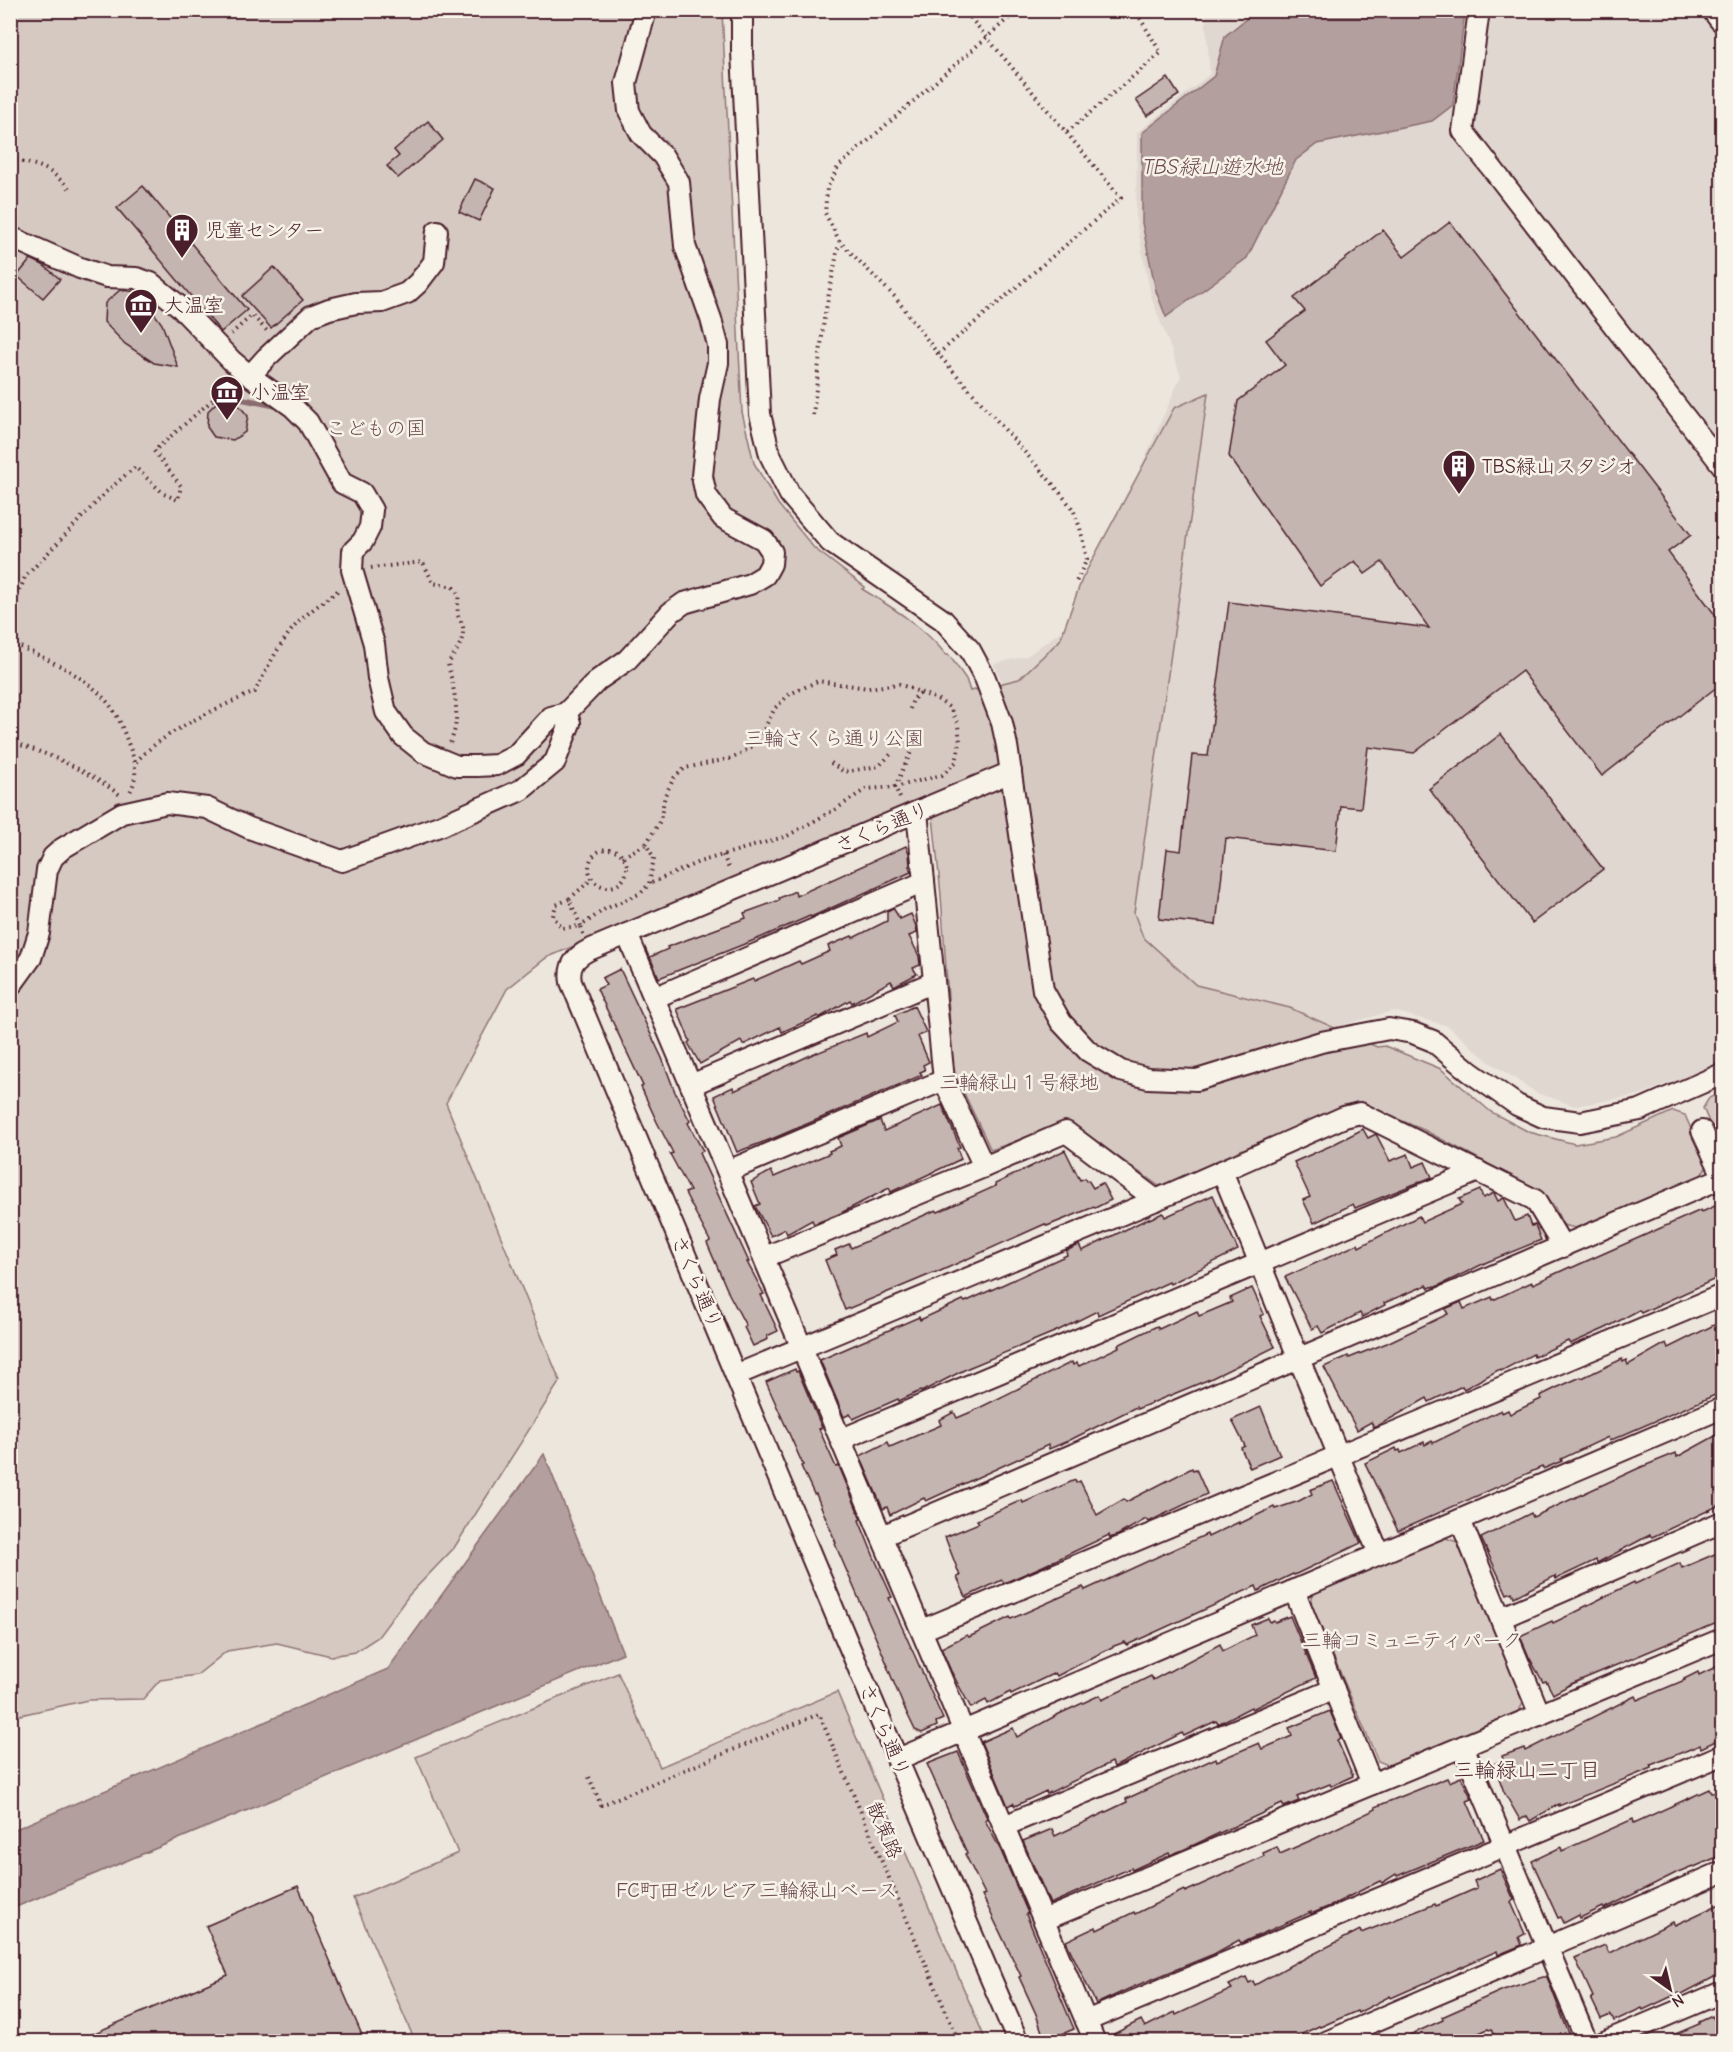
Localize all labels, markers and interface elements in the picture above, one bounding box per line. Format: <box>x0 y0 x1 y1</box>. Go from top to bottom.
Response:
water label: TBS緑山遊水地 <box>1143 155 1284 179</box>
building icon: 児童センター <box>164 212 200 259</box>
place label: 児童センター <box>205 219 324 242</box>
museum icon: 大温室 <box>123 287 159 334</box>
place label: 大温室 <box>164 294 224 317</box>
museum icon: 小温室 <box>209 374 245 421</box>
place label: 小温室 <box>250 381 310 404</box>
park label: こどもの国 <box>326 417 426 440</box>
building icon: TBS緑山スタジオ <box>1441 448 1477 495</box>
place label: TBS緑山スタジオ <box>1482 455 1636 478</box>
park label: 三輪さくら通り公園 <box>744 727 924 750</box>
street label: さくら通り <box>832 797 933 858</box>
park label: 三輪緑山１号緑地 <box>939 1071 1099 1094</box>
street label: さくら通り <box>666 1232 727 1333</box>
park label: 三輪コミュニティパーク <box>1302 1629 1522 1652</box>
street label: さくら通り <box>854 1680 915 1781</box>
district label: 三輪緑山二丁目 <box>1454 1758 1601 1782</box>
street label: 散策路 <box>862 1798 907 1862</box>
park label: FC町田ゼルビア三輪緑山ベース <box>616 1879 898 1902</box>
north arrow <box>1640 1959 1700 2019</box>
text: N <box>1668 1990 1687 2011</box>

